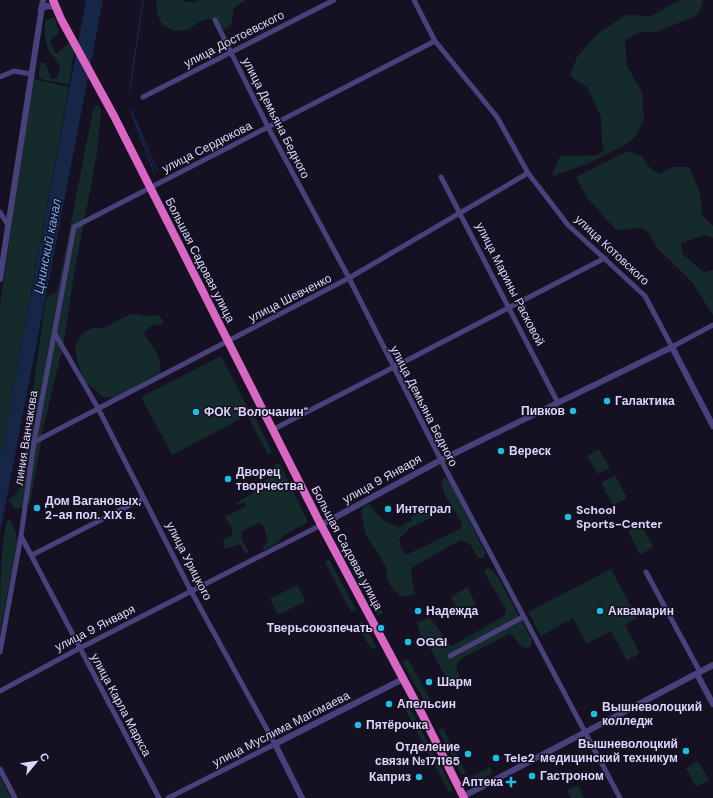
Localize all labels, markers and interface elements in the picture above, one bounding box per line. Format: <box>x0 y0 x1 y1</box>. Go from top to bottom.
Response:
street label: улица Достоевского <box>181 7 287 71</box>
street label: улица Демьяна Бедного <box>238 55 314 182</box>
street label: улица Сердюкова <box>159 117 255 177</box>
street label: Большая Садовая улица <box>161 195 239 326</box>
water label: Цнинский канал <box>30 196 65 295</box>
street label: улица Котовского <box>571 211 653 289</box>
street label: улица Марины Расковой <box>472 219 548 349</box>
street label: улица Шевченко <box>246 270 335 326</box>
street label: улица Демьяна Бедного <box>386 343 462 470</box>
street label: линия Ванчакова <box>11 389 41 487</box>
place label: Галактика <box>615 393 675 409</box>
marker: Галактика <box>602 396 612 406</box>
place label: Пивков <box>521 403 565 419</box>
place label: ФОК "Волочанин" <box>204 404 308 420</box>
marker: Пивков <box>568 406 578 416</box>
marker: ФОК "Волочанин" <box>191 407 201 417</box>
place label: Вереск <box>509 443 552 459</box>
marker: Вереск <box>496 446 506 456</box>
street label: улица 9 Января <box>340 451 424 507</box>
place label: Дворец творчества <box>236 464 304 494</box>
marker: Дворец творчества <box>223 474 233 484</box>
street label: Большая Садовая улица <box>307 483 387 613</box>
place label: Дом Вагановых, 2-ая пол. XIX в. <box>45 493 141 523</box>
place label: Интеграл <box>396 501 451 517</box>
place label: School Sports-Center <box>576 502 663 532</box>
marker: Дом Вагановых, 2-ая пол. XIX в. <box>32 503 42 513</box>
marker: Интеграл <box>383 504 393 514</box>
marker: School Sports-Center <box>563 512 573 522</box>
street label: улица Урицкого <box>162 519 216 603</box>
street label: улица 9 Января <box>52 601 138 655</box>
place label: Надежда <box>426 603 479 619</box>
place label: Аквамарин <box>608 603 674 619</box>
marker: Надежда <box>413 606 423 616</box>
marker: Аквамарин <box>595 606 605 616</box>
place label: Тверьсоюзпечать <box>267 620 373 636</box>
marker: Тверьсоюзпечать <box>376 623 386 633</box>
place label: OGGI <box>416 634 447 650</box>
marker: OGGI <box>403 637 413 647</box>
street label: улица Карла Маркса <box>87 651 155 760</box>
place label: Шарм <box>437 674 472 690</box>
marker: Шарм <box>424 677 434 687</box>
street label: улица Муслима Магомаева <box>210 687 353 771</box>
place label: Апельсин <box>397 696 456 712</box>
marker: Апельсин <box>384 699 394 709</box>
place label: Вышневолоцкий колледж <box>602 699 702 729</box>
marker: Вышневолоцкий колледж <box>589 709 599 719</box>
place label: Пятёрочка <box>366 717 429 733</box>
marker: Пятёрочка <box>353 720 363 730</box>
place label: Вышневолоцкий медицинский техникум <box>540 736 678 766</box>
place label: Отделение связи №171165 <box>375 739 460 769</box>
north arrow <box>16 742 56 782</box>
marker: Вышневолоцкий медицинский техникум <box>681 746 691 756</box>
marker: Отделение связи №171165 <box>463 749 473 759</box>
text: С <box>37 750 53 764</box>
place label: Tele2 <box>504 750 535 766</box>
marker: Tele2 <box>491 753 501 763</box>
place label: Гастроном <box>540 768 604 784</box>
place label: Каприз <box>369 769 411 785</box>
marker: Гастроном <box>527 771 537 781</box>
marker: Каприз <box>414 772 424 782</box>
place label: Аптека <box>462 774 503 790</box>
marker: Аптека <box>506 777 516 787</box>

